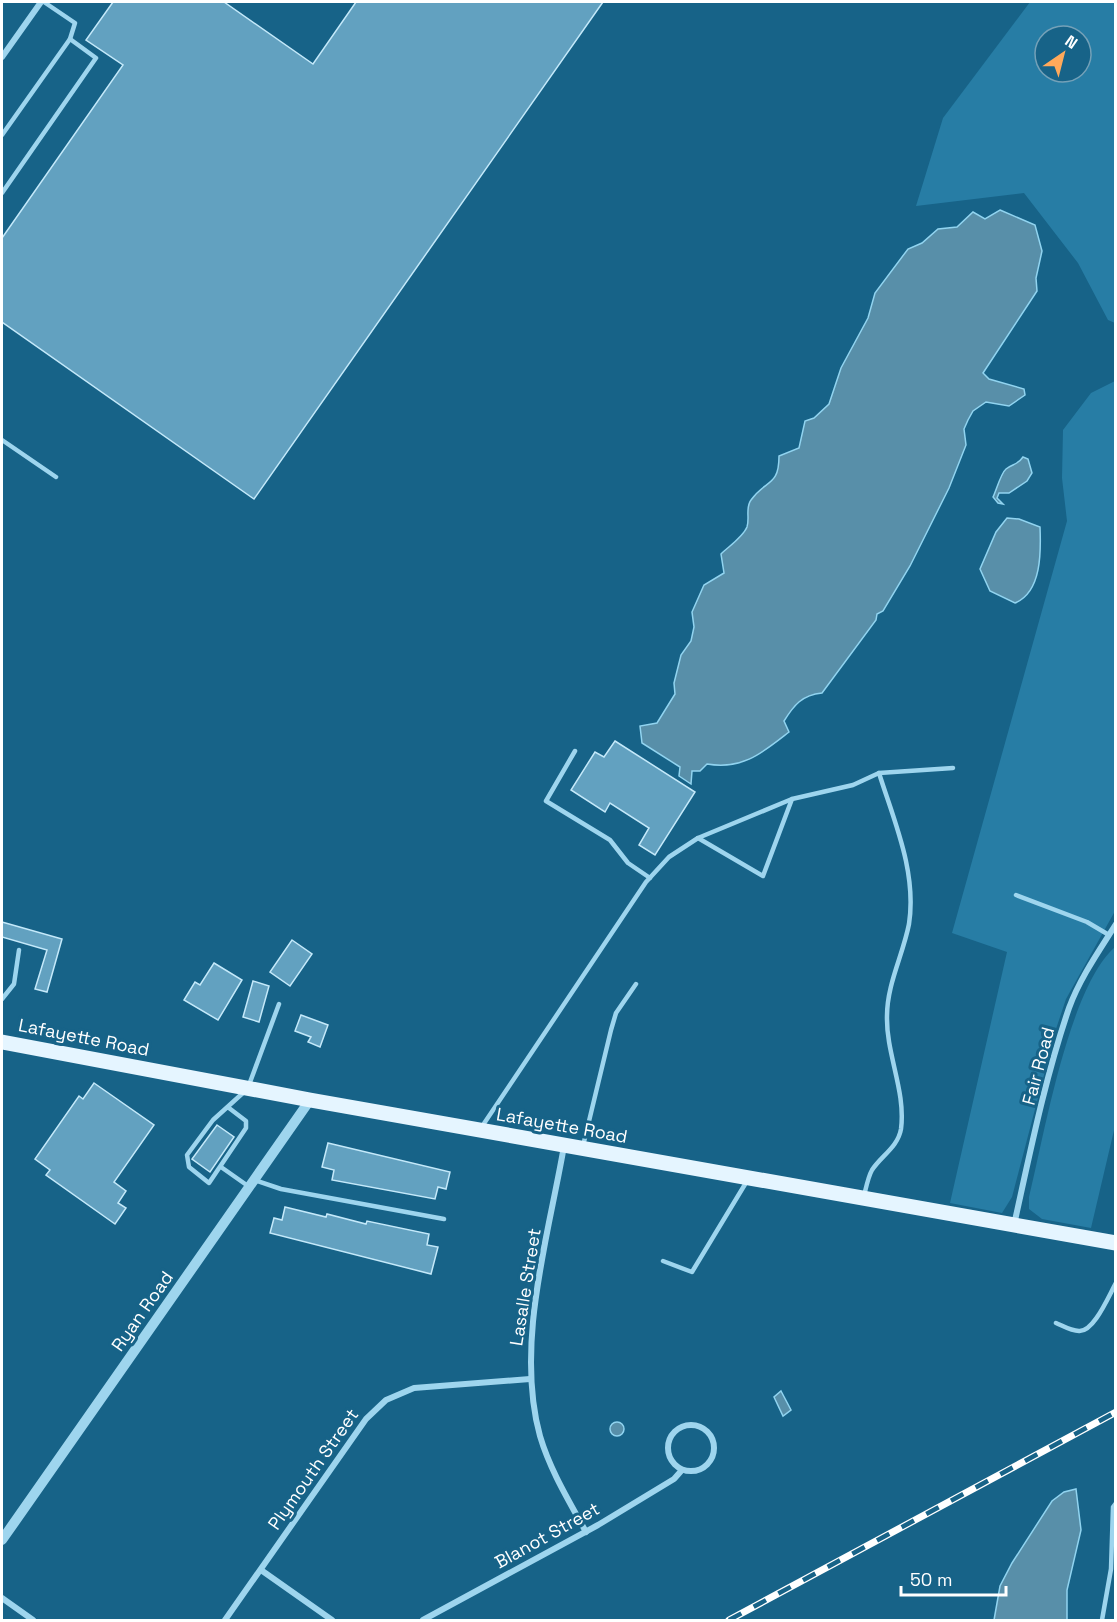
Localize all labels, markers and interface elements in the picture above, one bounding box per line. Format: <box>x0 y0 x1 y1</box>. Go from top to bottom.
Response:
north arrow <box>1033 24 1093 84</box>
text: N <box>1061 30 1082 54</box>
street label: Lafayette Road <box>17 1013 151 1061</box>
street label: Fair Road <box>1017 1024 1059 1108</box>
street label: Lafayette Road <box>495 1102 629 1148</box>
street label: Lasalle Street <box>504 1226 546 1348</box>
street label: Ryan Road <box>106 1266 178 1356</box>
street label: Plymouth Street <box>263 1404 363 1534</box>
street label: Blanot Street <box>491 1497 603 1573</box>
scale bar <box>901 1559 1006 1597</box>
text: 50 m <box>910 1568 952 1591</box>

